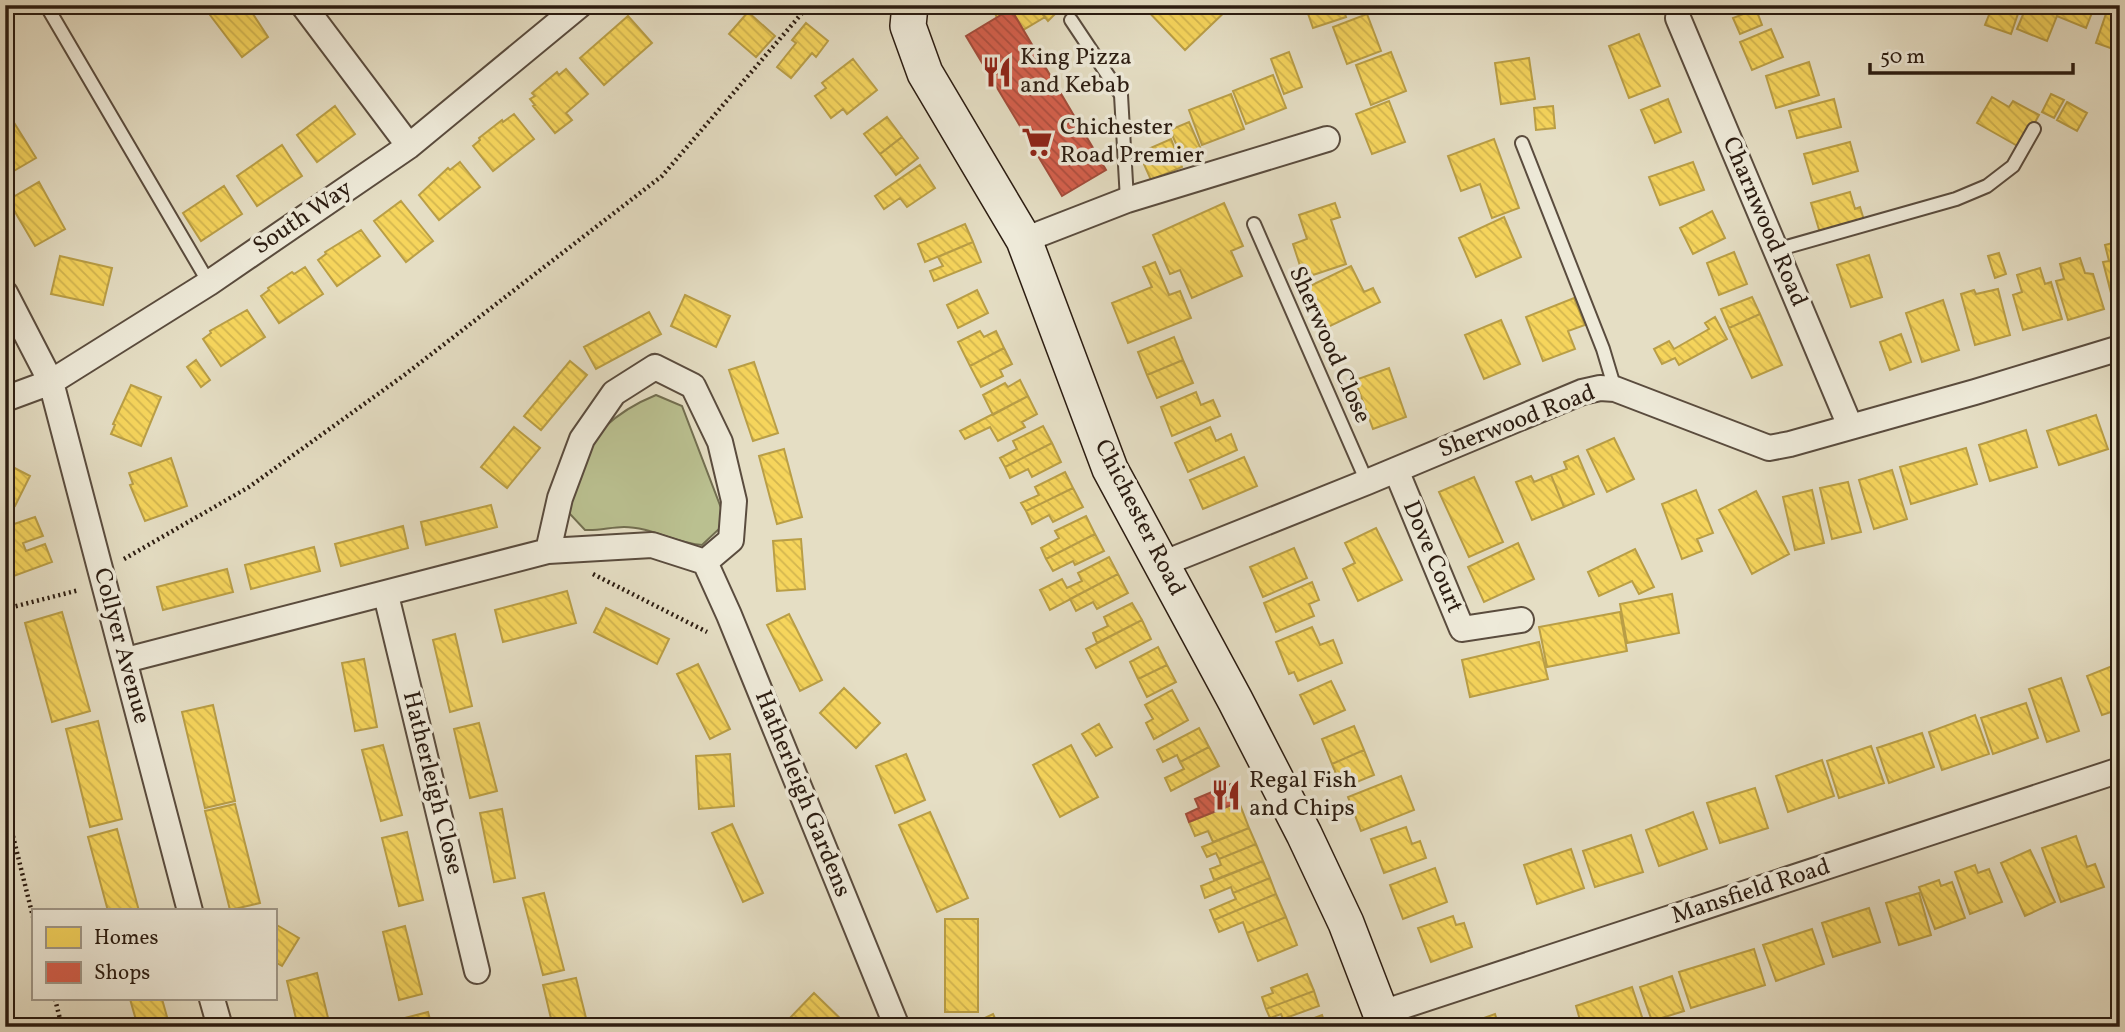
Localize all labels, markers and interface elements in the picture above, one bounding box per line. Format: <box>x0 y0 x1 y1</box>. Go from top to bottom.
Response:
scale bar <box>1870 32 2072 76</box>
place label: King Pizza and Kebab <box>1020 41 1132 103</box>
text: 50 m <box>1880 43 1925 72</box>
restaurant icon: King Pizza and Kebab <box>980 55 1014 89</box>
place label: Chichester Road Premier <box>1060 111 1204 173</box>
supermarket icon: Chichester Road Premier <box>1020 125 1054 159</box>
street label: Charnwood Road <box>1713 132 1815 312</box>
street label: South Way <box>247 172 359 264</box>
street label: Sherwood Close <box>1279 261 1379 429</box>
street label: Sherwood Road <box>1434 376 1600 468</box>
street label: Chichester Road <box>1085 434 1193 602</box>
street label: Dove Court <box>1393 496 1471 618</box>
street label: Collyer Avenue <box>84 564 158 728</box>
street label: Hatherleigh Gardens <box>745 686 859 902</box>
street label: Hatherleigh Close <box>393 688 471 878</box>
place label: Regal Fish and Chips <box>1249 764 1357 826</box>
restaurant icon: Regal Fish and Chips <box>1209 778 1243 812</box>
street label: Mansfield Road <box>1667 850 1835 934</box>
legend <box>32 909 276 1000</box>
text: Homes <box>94 924 159 953</box>
text: Shops <box>94 959 150 988</box>

